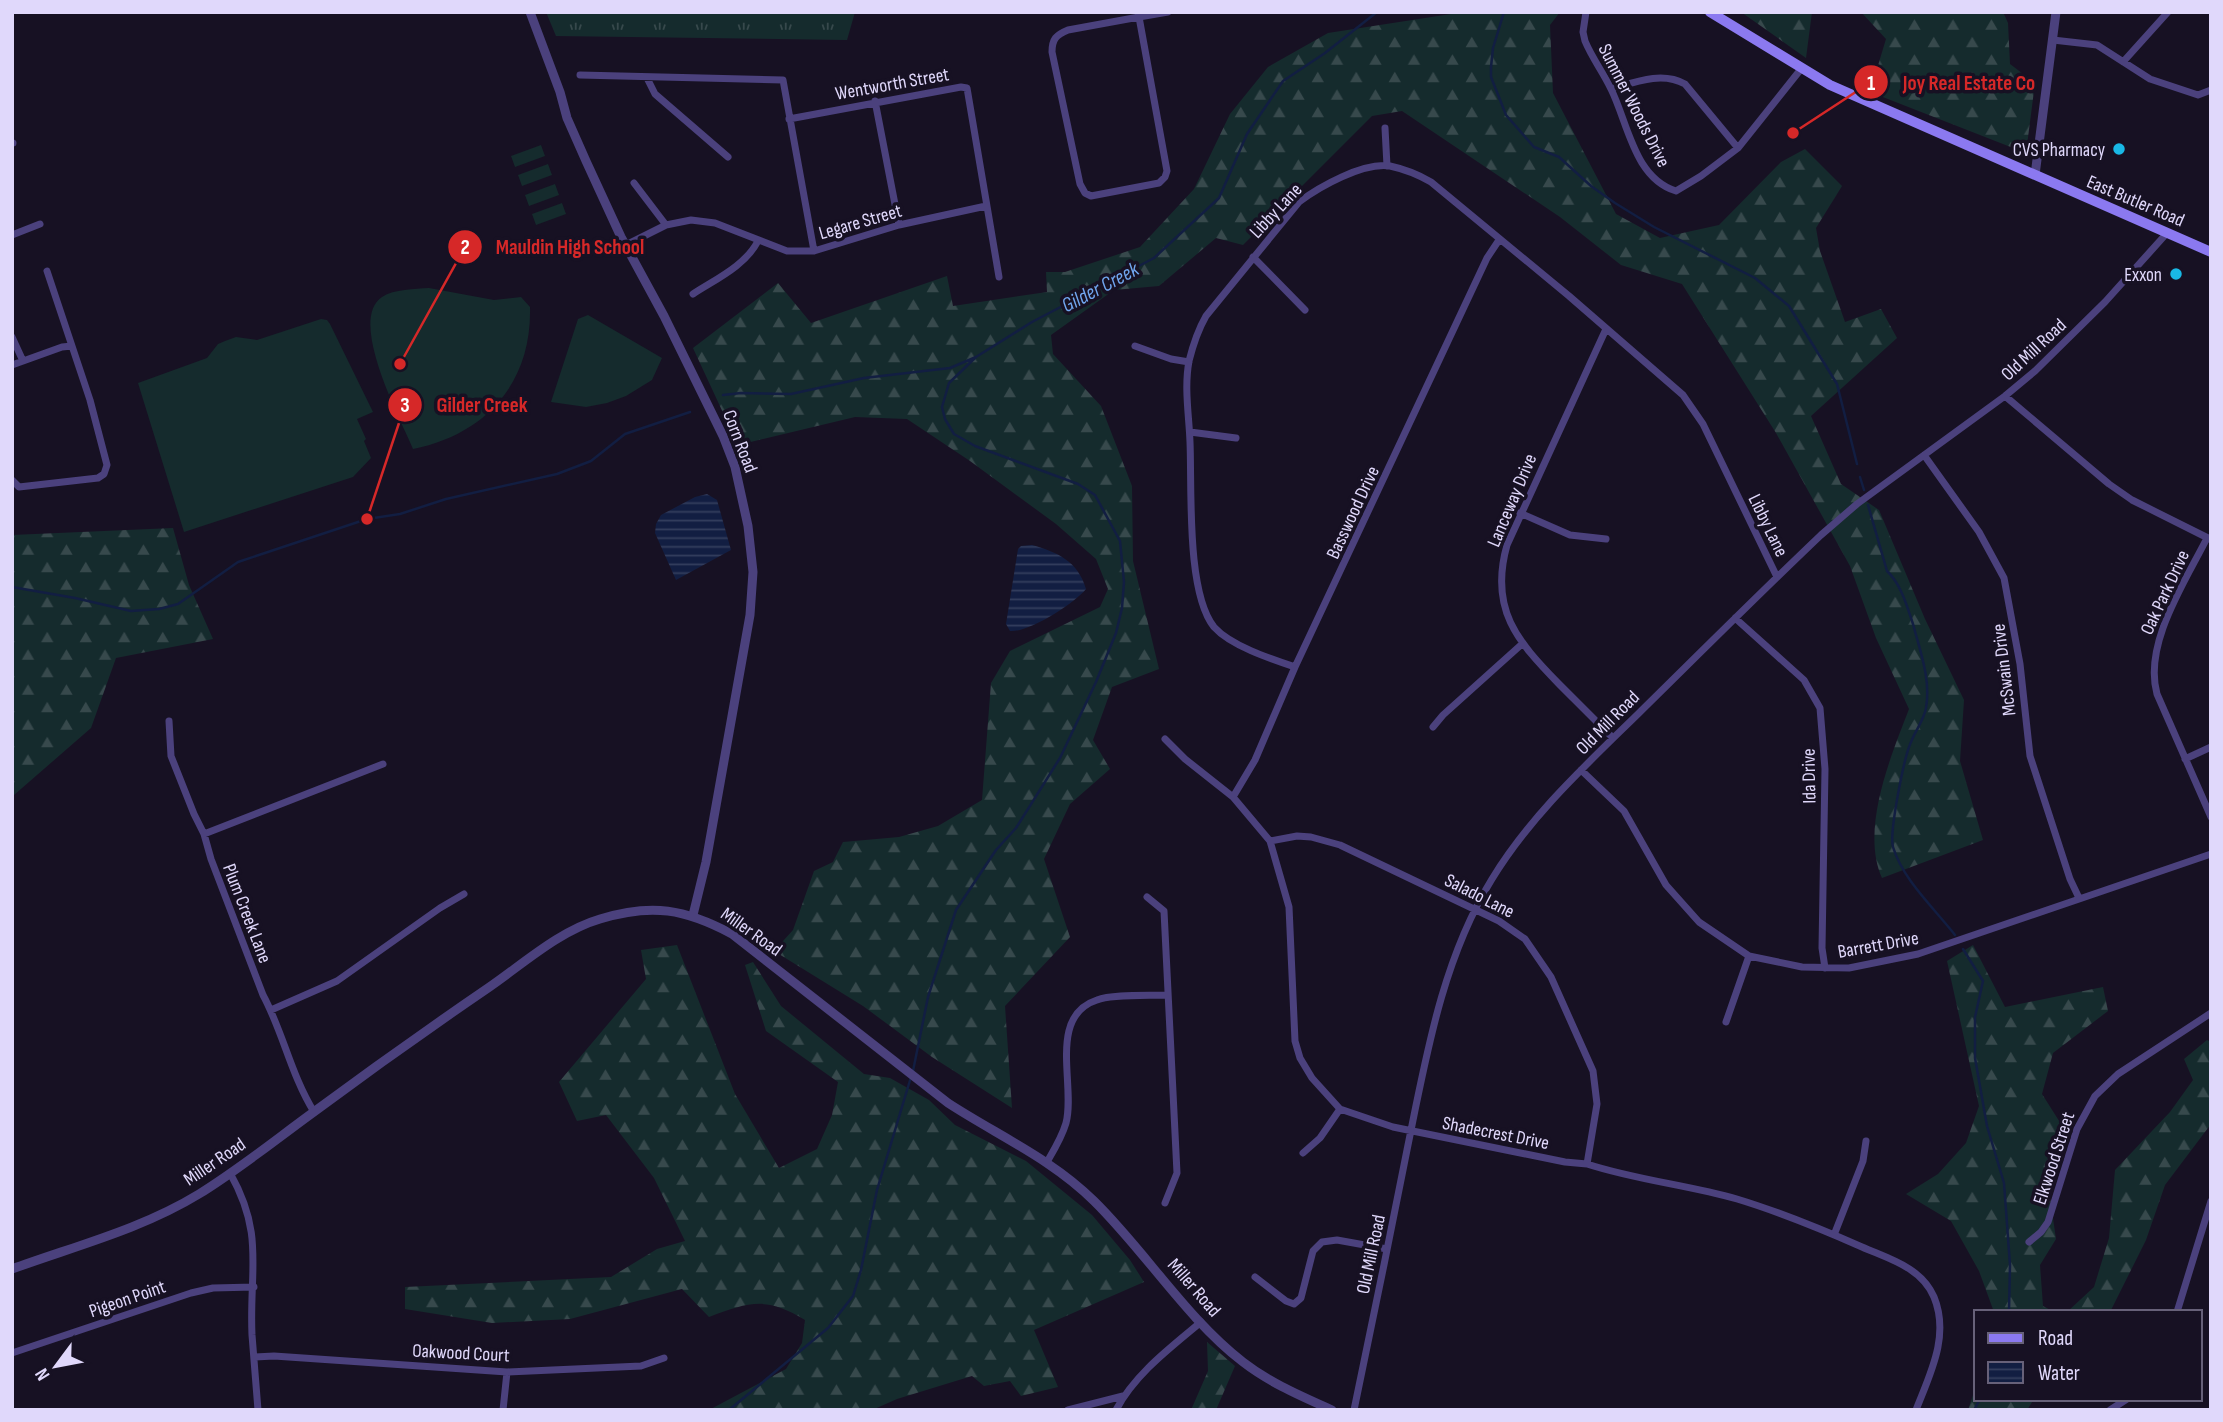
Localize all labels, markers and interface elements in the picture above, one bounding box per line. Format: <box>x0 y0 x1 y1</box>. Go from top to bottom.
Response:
street label: Summer Woods Drive <box>1593 40 1675 171</box>
callout: Joy Real Estate Co <box>1854 61 2049 103</box>
street label: Wentworth Street <box>834 63 951 106</box>
text: 1 <box>1867 71 1875 96</box>
text: Joy Real Estate Co <box>1902 71 2035 96</box>
place label: CVS Pharmacy <box>2013 139 2106 162</box>
marker: CVS Pharmacy <box>2111 141 2127 157</box>
street label: East Butler Road <box>2083 170 2188 232</box>
street label: Libby Lane <box>1245 179 1307 243</box>
street label: Legare Street <box>816 200 905 245</box>
callout: Mauldin High School <box>447 226 659 268</box>
text: 2 <box>460 235 470 260</box>
text: Mauldin High School <box>496 235 644 260</box>
water label: Gilder Creek <box>1057 256 1144 318</box>
place label: Exxon <box>2124 264 2162 287</box>
marker: Exxon <box>2168 266 2184 282</box>
street label: Old Mill Road <box>1997 314 2071 386</box>
callout: Gilder Creek <box>388 384 542 426</box>
text: 3 <box>400 393 410 418</box>
text: Gilder Creek <box>436 393 528 418</box>
street label: Corn Road <box>717 407 762 476</box>
street label: Lanceway Drive <box>1483 451 1542 551</box>
street label: Basswood Drive <box>1322 463 1385 563</box>
street label: Libby Lane <box>1743 491 1793 561</box>
street label: Oak Park Drive <box>2136 547 2195 639</box>
street label: McSwain Drive <box>1987 622 2022 717</box>
street label: Old Mill Road <box>1571 686 1645 760</box>
street label: Ida Drive <box>1798 748 1821 804</box>
street label: Plum Creek Lane <box>217 861 276 967</box>
street label: Salado Lane <box>1441 869 1518 924</box>
street label: Miller Road <box>716 903 786 962</box>
street label: Barrett Drive <box>1836 927 1921 964</box>
street label: Elkwood Street <box>2029 1109 2080 1208</box>
street label: Shadecrest Drive <box>1440 1112 1551 1155</box>
street label: Miller Road <box>180 1133 250 1191</box>
street label: Old Mill Road <box>1352 1213 1391 1296</box>
street label: Miller Road <box>1162 1254 1225 1322</box>
street label: Pigeon Point <box>86 1276 169 1323</box>
legend <box>1974 1310 2202 1401</box>
text: Road <box>2038 1326 2073 1351</box>
north arrow <box>21 1331 91 1401</box>
street label: Oakwood Court <box>412 1339 510 1368</box>
text: Water <box>2038 1361 2080 1386</box>
text: N <box>30 1364 55 1385</box>

